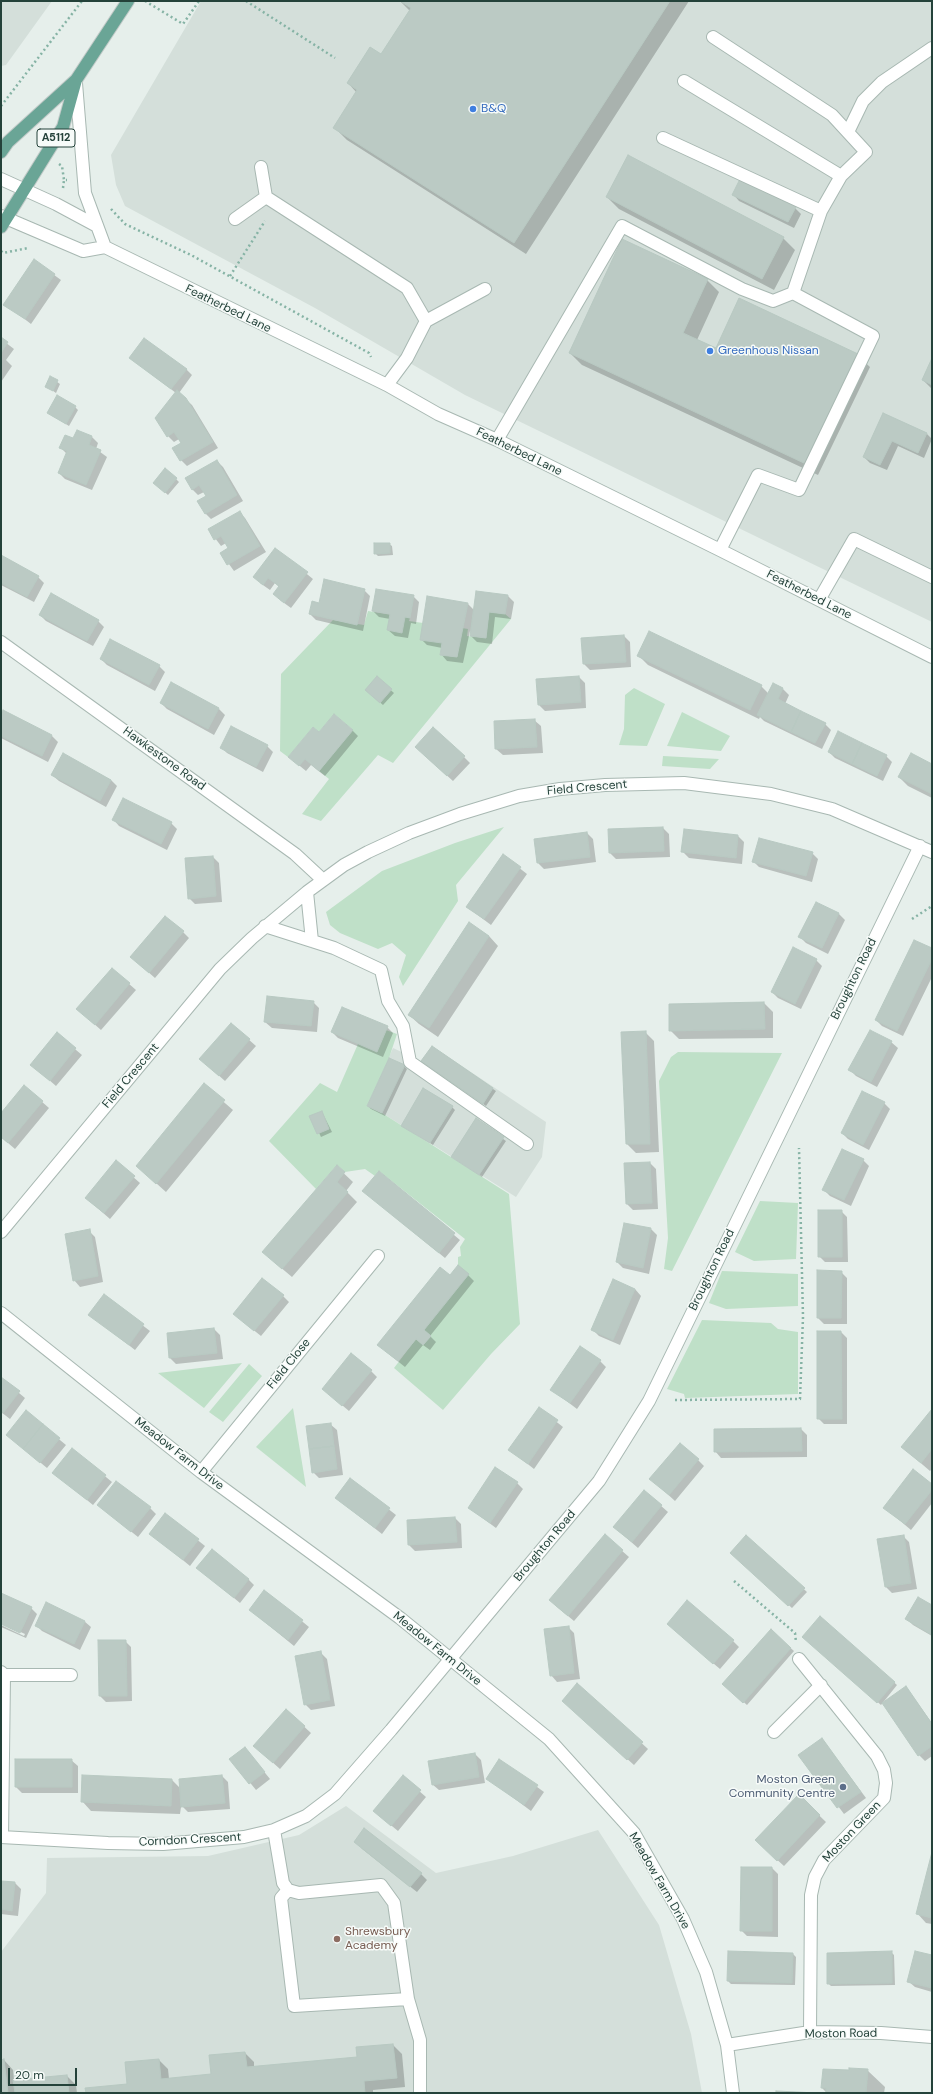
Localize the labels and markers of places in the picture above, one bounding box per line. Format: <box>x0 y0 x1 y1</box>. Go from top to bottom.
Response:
place label: B&Q <box>481 102 506 116</box>
marker: B&Q <box>468 104 478 114</box>
place label: Greenhous Nissan <box>718 344 819 358</box>
marker: Greenhous Nissan <box>705 346 715 356</box>
place label: Moston Green Community Centre <box>729 1773 835 1801</box>
marker: Moston Green Community Centre <box>838 1782 848 1792</box>
place label: Shrewsbury Academy <box>345 1925 410 1953</box>
marker: Shrewsbury Academy <box>332 1934 342 1944</box>

